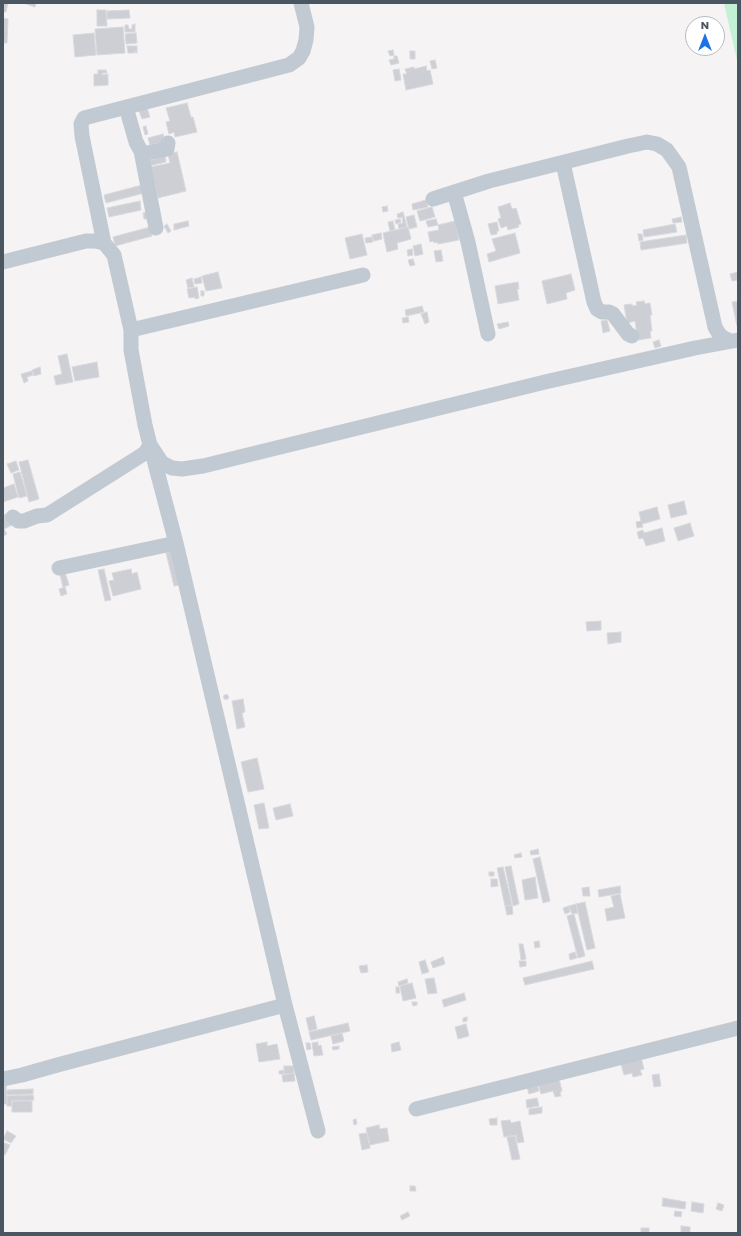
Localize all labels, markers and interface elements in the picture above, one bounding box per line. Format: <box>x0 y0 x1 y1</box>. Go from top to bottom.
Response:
north arrow <box>685 16 725 56</box>
text: N <box>701 17 709 33</box>

